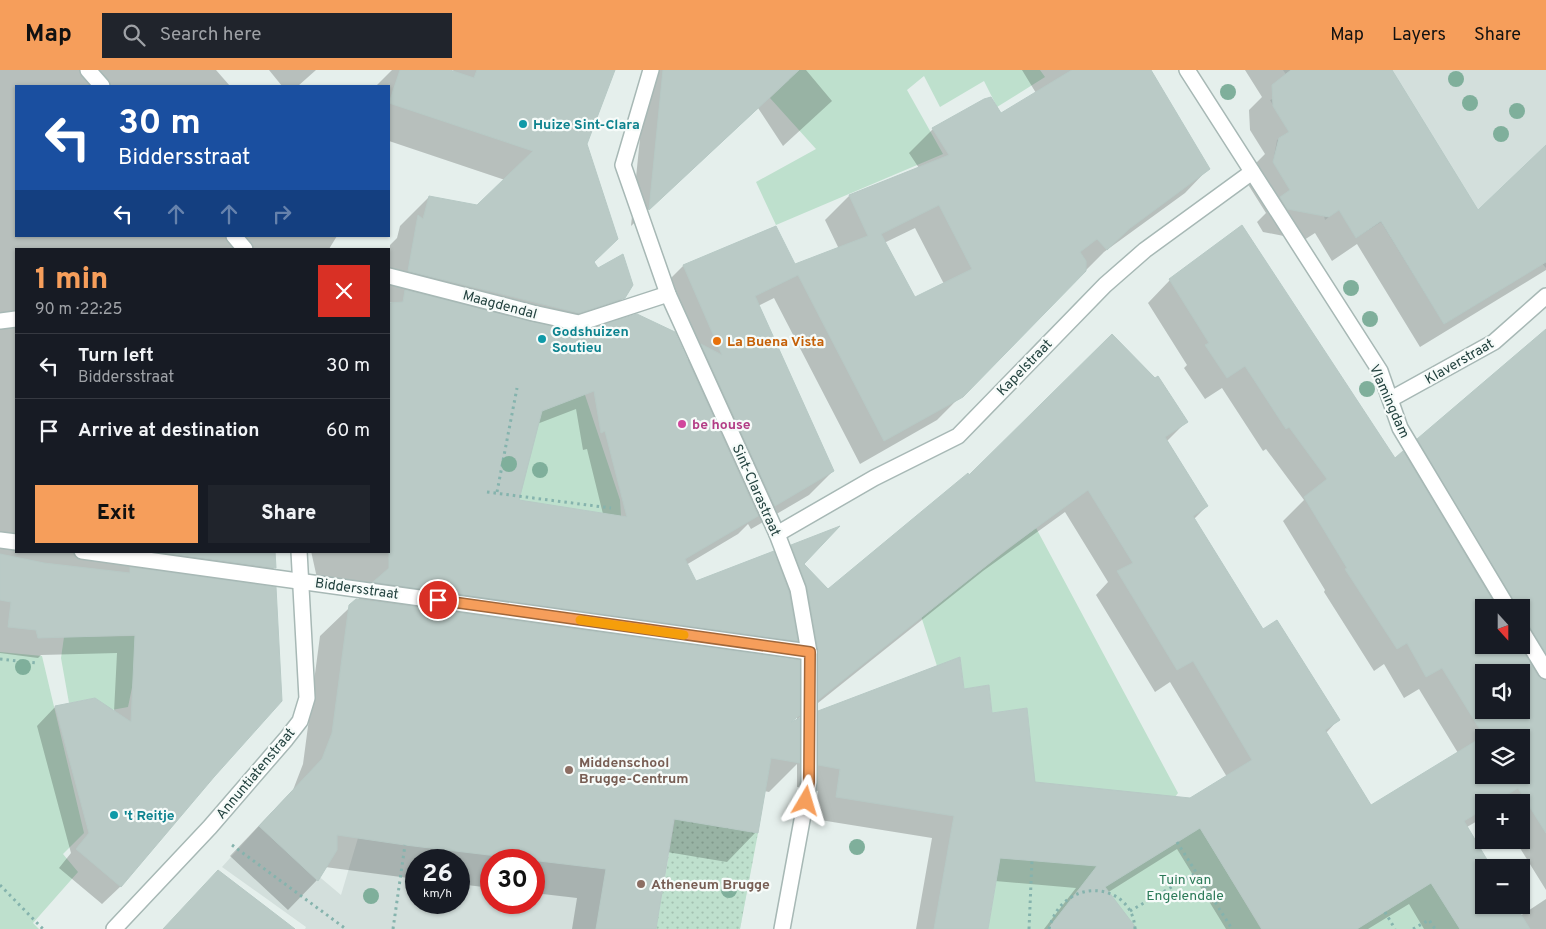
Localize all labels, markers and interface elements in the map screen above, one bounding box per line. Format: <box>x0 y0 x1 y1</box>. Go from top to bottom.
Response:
search box <box>102 13 452 58</box>
text: Map <box>25 20 72 50</box>
icon: search <box>120 21 148 49</box>
text: Search here <box>160 23 261 47</box>
text: Map <box>1330 24 1364 47</box>
text: Layers <box>1392 24 1446 47</box>
text: Share <box>1474 24 1521 47</box>
text: 30 m <box>118 102 201 146</box>
icon: left <box>35 105 100 170</box>
place label: Huize Sint-Clara <box>533 117 640 134</box>
marker: Huize Sint-Clara <box>517 118 529 130</box>
text: Biddersstraat <box>118 145 250 172</box>
icon: left <box>109 200 137 228</box>
icon: ahead <box>162 200 190 228</box>
icon: ahead <box>215 200 243 228</box>
icon: right <box>268 200 296 228</box>
text: 1 min <box>35 262 108 299</box>
button: close <box>318 265 370 317</box>
street label: Maagdendal <box>461 287 539 324</box>
text: 90 m · 22:25 <box>35 300 122 320</box>
place label: Godshuizen Soutieu <box>552 324 629 357</box>
marker: Godshuizen Soutieu <box>536 333 548 345</box>
place label: La Buena Vista <box>727 334 824 351</box>
marker: La Buena Vista <box>711 335 723 347</box>
street label: Kapelstraat <box>994 336 1056 400</box>
street label: Klaverstraat <box>1422 336 1497 389</box>
text: Turn left <box>78 344 154 368</box>
icon: left <box>35 352 63 380</box>
text: 30 m <box>326 354 370 378</box>
street label: Vlamingdam <box>1365 362 1412 441</box>
text: Biddersstraat <box>78 368 174 388</box>
icon: arrive <box>35 417 63 445</box>
place label: be house <box>692 417 751 434</box>
marker: be house <box>676 418 688 430</box>
text: Arrive at destination <box>78 419 259 443</box>
text: 60 m <box>326 419 370 443</box>
street label: Sint-Clarastraat <box>728 442 784 539</box>
button: Exit <box>35 485 198 543</box>
button: Share <box>208 485 370 543</box>
street label: Biddersstraat <box>314 575 400 604</box>
pin <box>417 579 459 621</box>
icon: arrive <box>424 586 452 614</box>
north arrow <box>1475 599 1530 654</box>
map controls <box>1475 599 1530 914</box>
button: sound <box>1475 664 1530 719</box>
street label: Annuntiatenstraat <box>213 725 299 823</box>
button: layers <box>1475 729 1530 784</box>
place label: Middenschool Brugge-Centrum <box>579 755 688 788</box>
marker: Middenschool Brugge-Centrum <box>563 764 575 776</box>
position arrow <box>779 774 831 826</box>
button: + <box>1475 794 1530 849</box>
place label: 't Reitje <box>124 808 175 825</box>
marker: 't Reitje <box>108 809 120 821</box>
speed limit sign: 30 <box>480 849 545 914</box>
text: 26 <box>422 859 453 891</box>
button: − <box>1475 859 1530 914</box>
park label: Tuin van Engelendale <box>1146 872 1224 905</box>
place label: Atheneum Brugge <box>651 877 770 894</box>
marker: Atheneum Brugge <box>635 878 647 890</box>
text: km/h <box>423 886 452 902</box>

